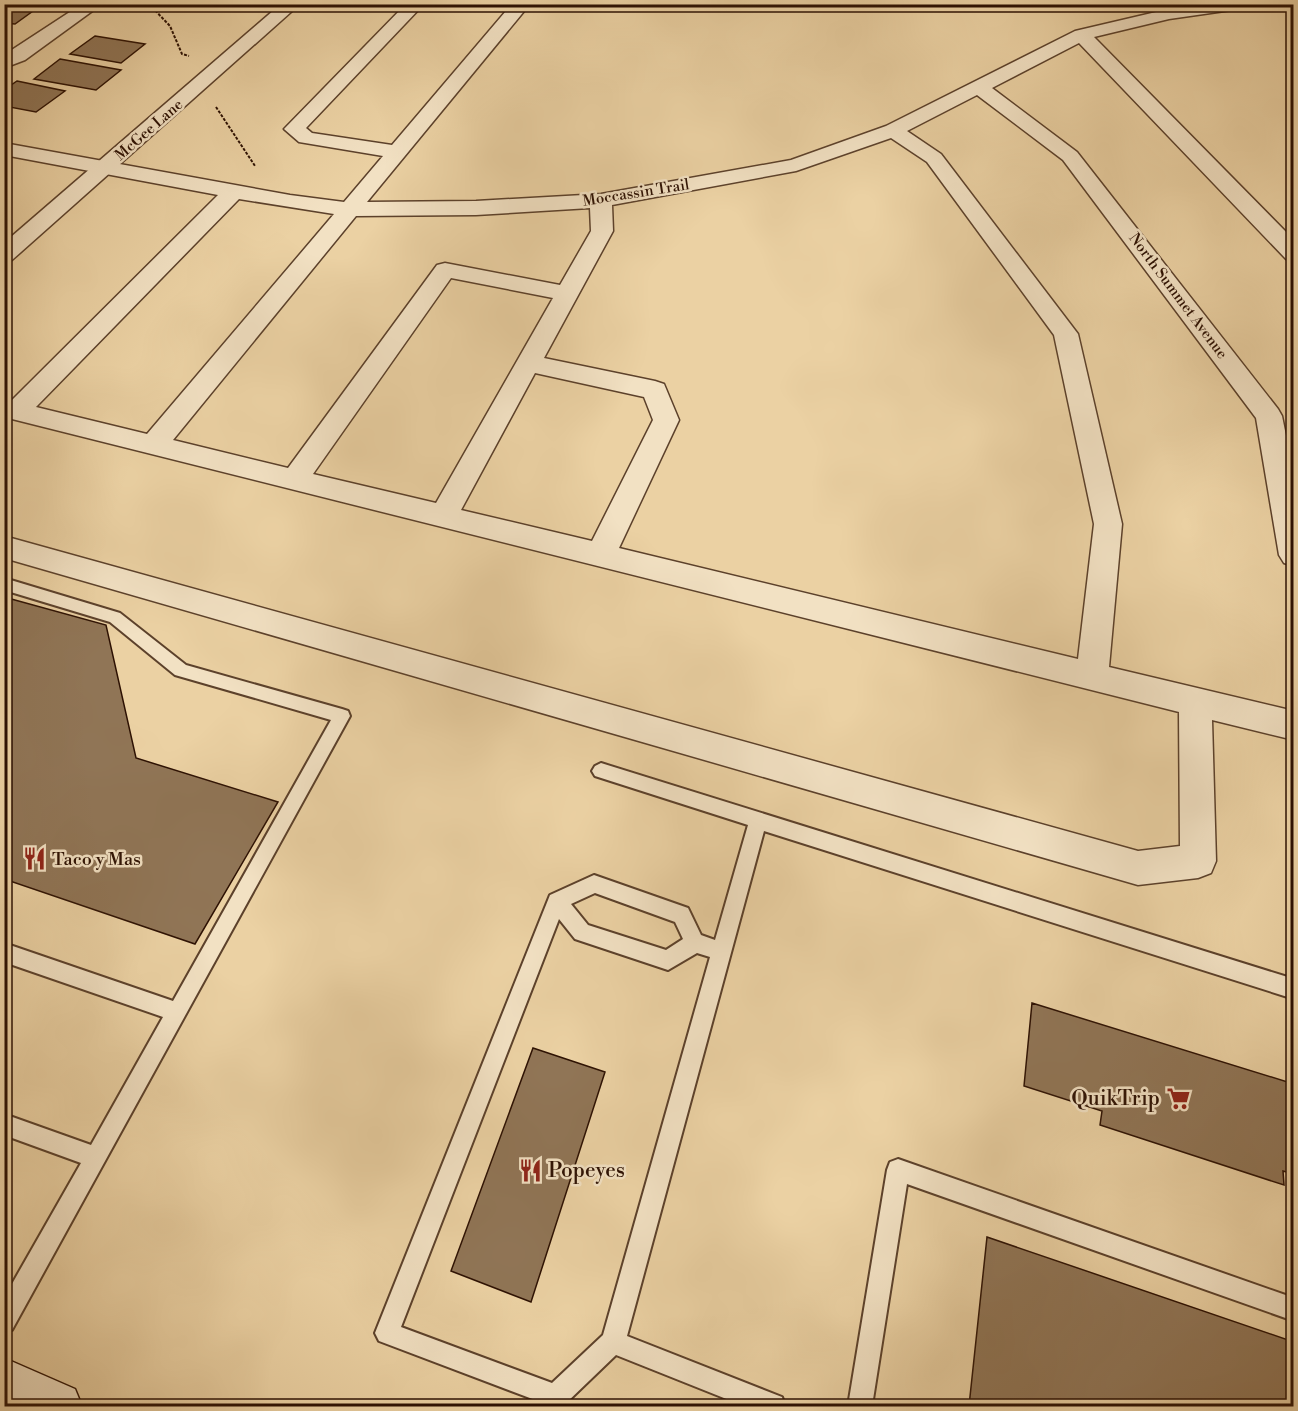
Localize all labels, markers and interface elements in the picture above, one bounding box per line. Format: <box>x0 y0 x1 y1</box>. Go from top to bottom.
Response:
street label: McGee Lane <box>111 95 187 165</box>
street label: Moccassin Trail <box>581 175 691 211</box>
street label: North Summet Avenue <box>1124 229 1232 363</box>
restaurant icon: Taco y Mas <box>21 846 47 872</box>
place label: Taco y Mas <box>52 848 141 871</box>
place label: QuikTrip <box>1071 1086 1160 1112</box>
supermarket icon: QuikTrip <box>1165 1086 1191 1112</box>
restaurant icon: Popeyes <box>517 1158 543 1184</box>
place label: Popeyes <box>548 1158 625 1184</box>

